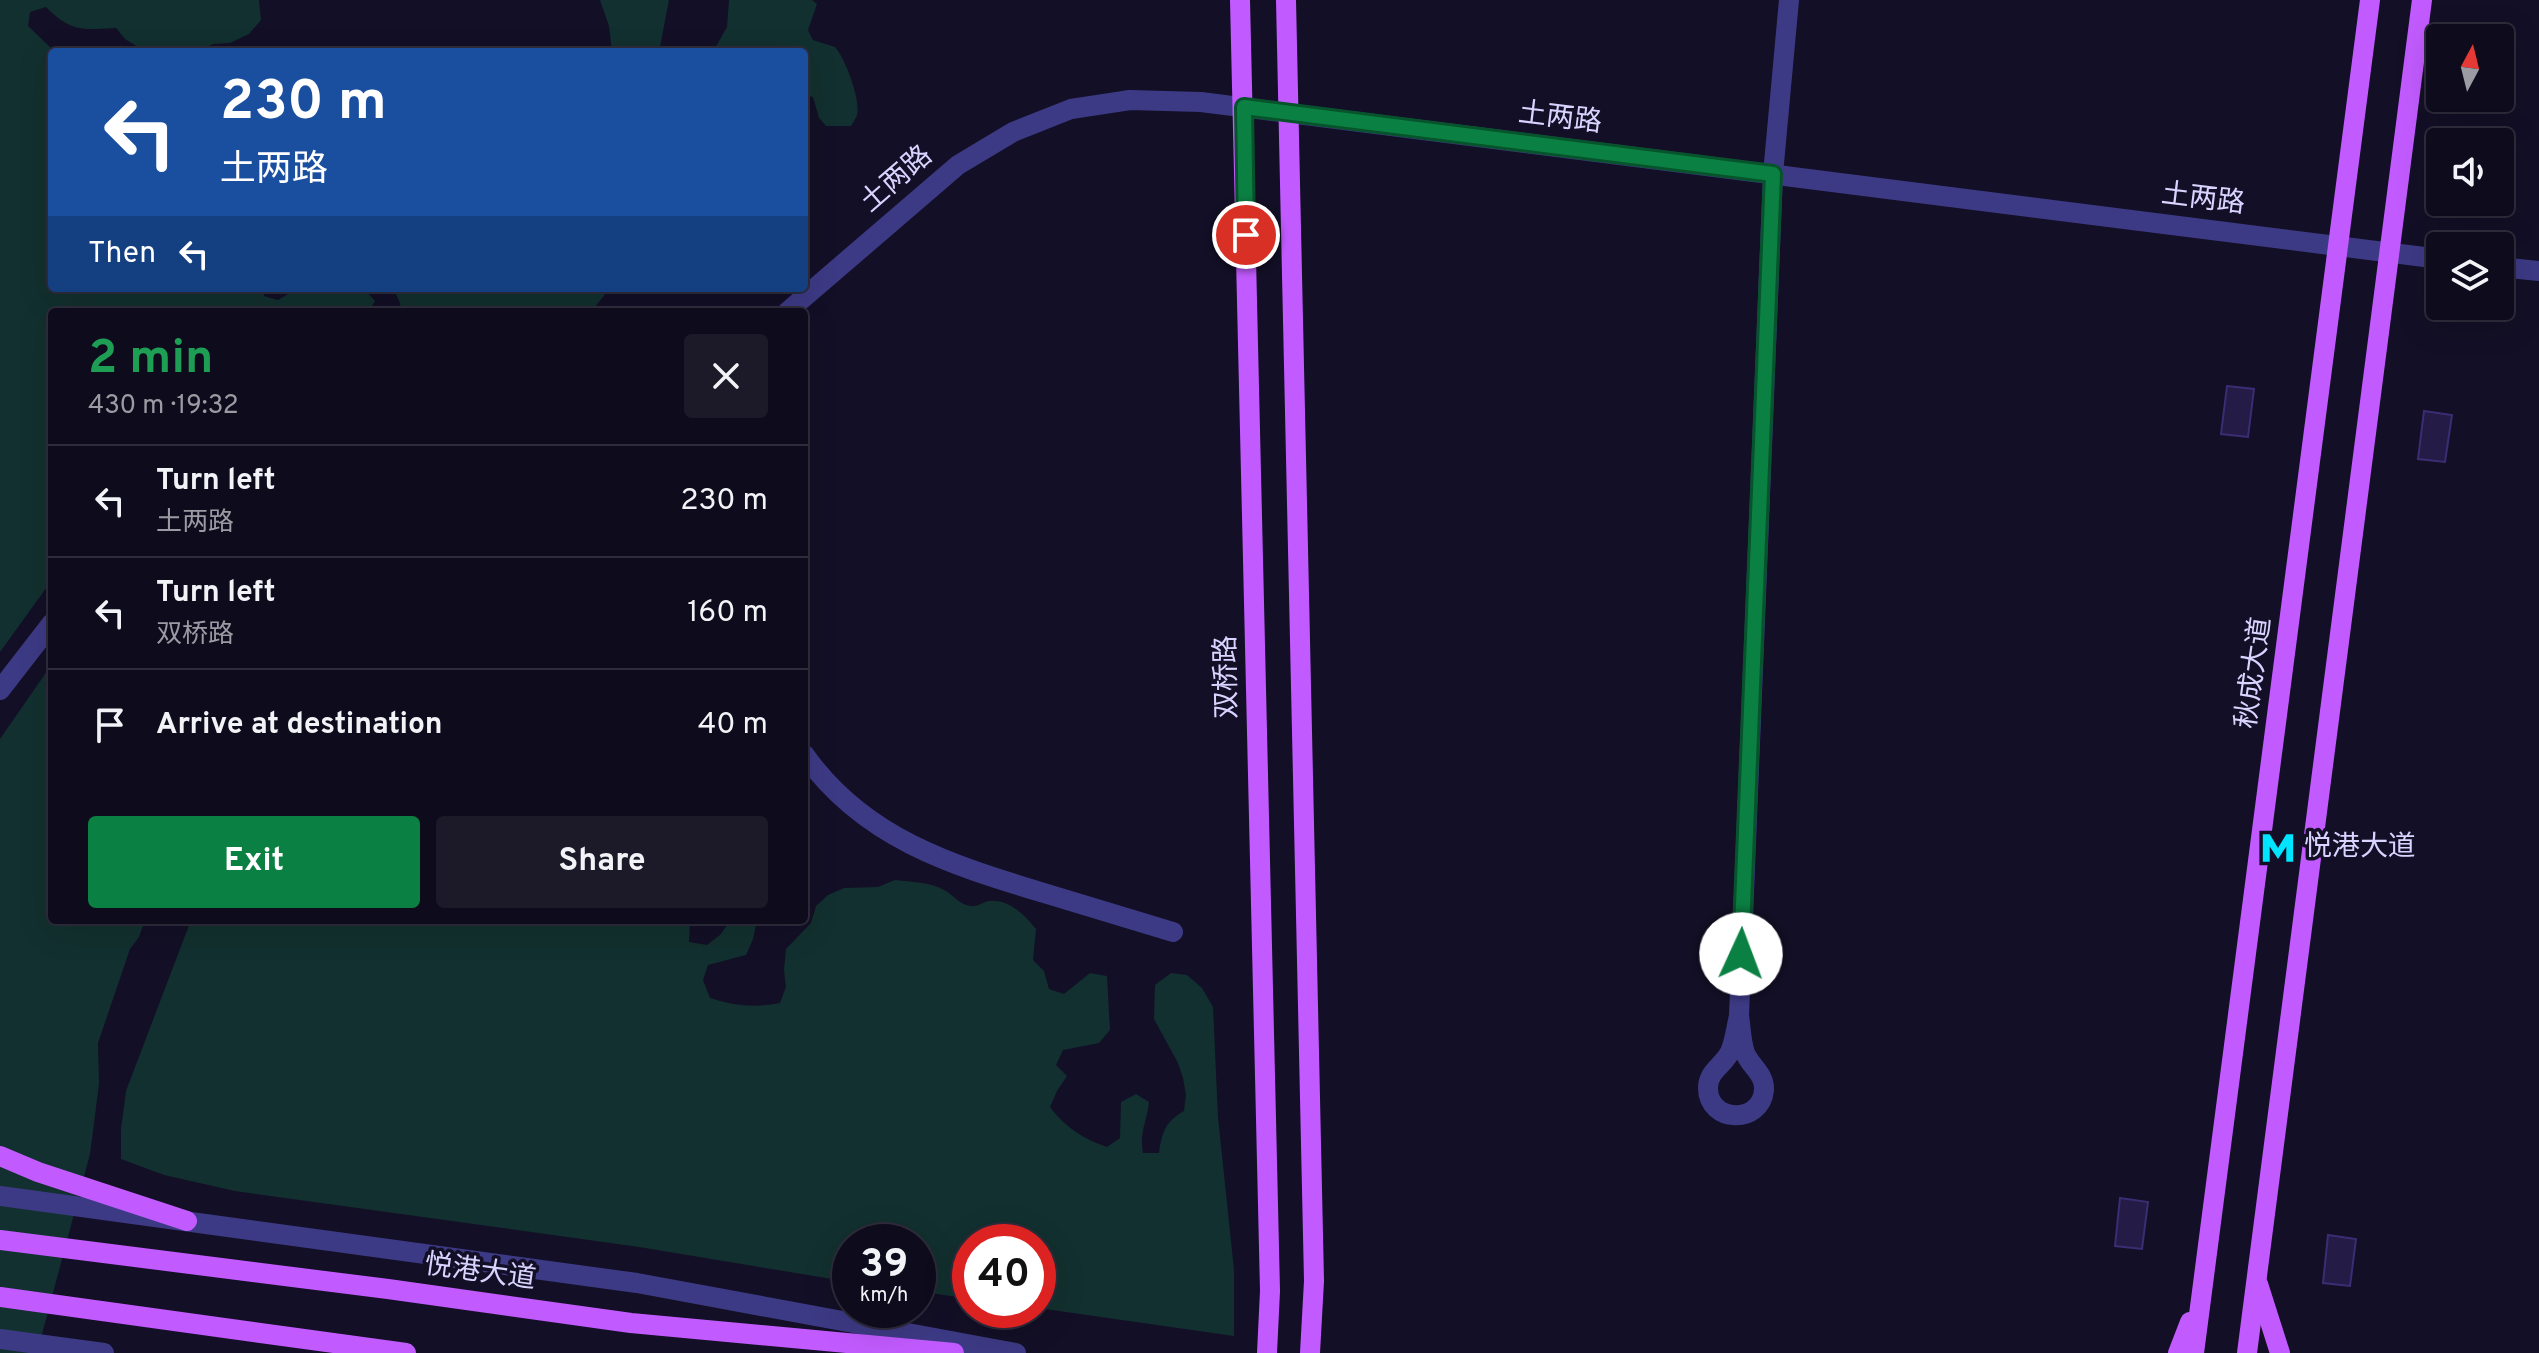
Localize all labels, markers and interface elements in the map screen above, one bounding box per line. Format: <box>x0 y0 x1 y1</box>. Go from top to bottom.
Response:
north arrow <box>2426 24 2514 112</box>
map controls <box>2426 24 2514 320</box>
text: 230 m <box>220 69 387 139</box>
icon: left <box>88 80 192 184</box>
street label: 土两路 <box>1516 96 1604 142</box>
button: sound <box>2426 128 2514 216</box>
street label: 土两路 <box>853 139 941 221</box>
text: 土两路 <box>220 148 328 194</box>
street label: 土两路 <box>2159 177 2247 223</box>
pin <box>1212 201 1280 269</box>
icon: arrive <box>1224 213 1268 257</box>
icon: left <box>172 232 216 276</box>
button: layers <box>2426 232 2514 320</box>
text: Then <box>88 236 156 273</box>
text: 2 min <box>88 330 213 390</box>
button: close <box>684 334 768 418</box>
text: 430 m · 19:32 <box>88 390 239 423</box>
text: Turn left <box>156 463 276 500</box>
icon: left <box>88 479 132 523</box>
text: 230 m <box>680 483 768 520</box>
text: 土两路 <box>156 507 234 540</box>
text: Turn left <box>156 575 276 612</box>
icon: left <box>88 591 132 635</box>
text: 160 m <box>687 595 768 632</box>
street label: 秋成大道 <box>2229 615 2281 731</box>
text: 双桥路 <box>156 619 234 652</box>
street label: 双桥路 <box>1209 635 1247 719</box>
icon: arrive <box>88 703 132 747</box>
text: Arrive at destination <box>156 707 442 744</box>
text: 40 m <box>698 707 768 744</box>
button: Exit <box>88 816 420 908</box>
button: Share <box>436 816 768 908</box>
metro station icon: 悦港大道 <box>2259 829 2297 867</box>
place label: 悦港大道 <box>2304 830 2416 866</box>
position arrow <box>1699 912 1783 996</box>
speed limit sign: 40 <box>952 1224 1056 1328</box>
text: 39 <box>860 1241 908 1291</box>
street label: 悦港大道 <box>422 1247 538 1299</box>
text: km/h <box>860 1283 908 1309</box>

